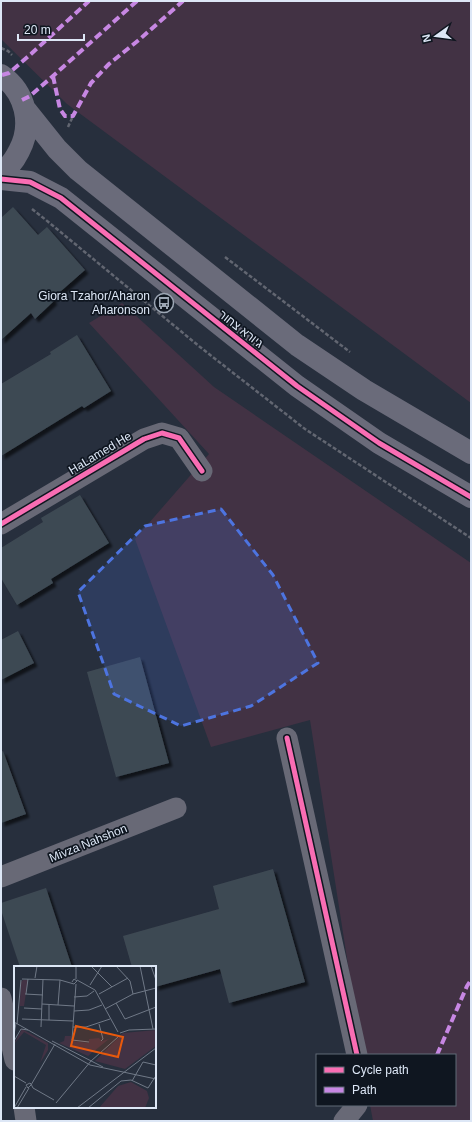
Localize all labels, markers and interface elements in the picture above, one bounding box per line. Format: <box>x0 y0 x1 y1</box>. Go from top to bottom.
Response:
scale bar <box>18 16 84 42</box>
north arrow <box>416 16 456 56</box>
text: 20 m <box>24 23 51 37</box>
text: N <box>420 33 433 44</box>
place label: Giora Tzahor/Aharon Aharonson <box>38 289 150 317</box>
bus stop icon: Giora Tzahor/Aharon Aharonson <box>153 292 175 314</box>
street label: גיורא צחור <box>216 307 266 351</box>
street label: HaLamed He <box>66 429 134 477</box>
street label: Mivza Nahshon <box>47 821 129 865</box>
inset map <box>14 966 156 1108</box>
legend <box>316 1054 456 1106</box>
text: Cycle path <box>352 1063 409 1077</box>
text: Path <box>352 1083 377 1097</box>

